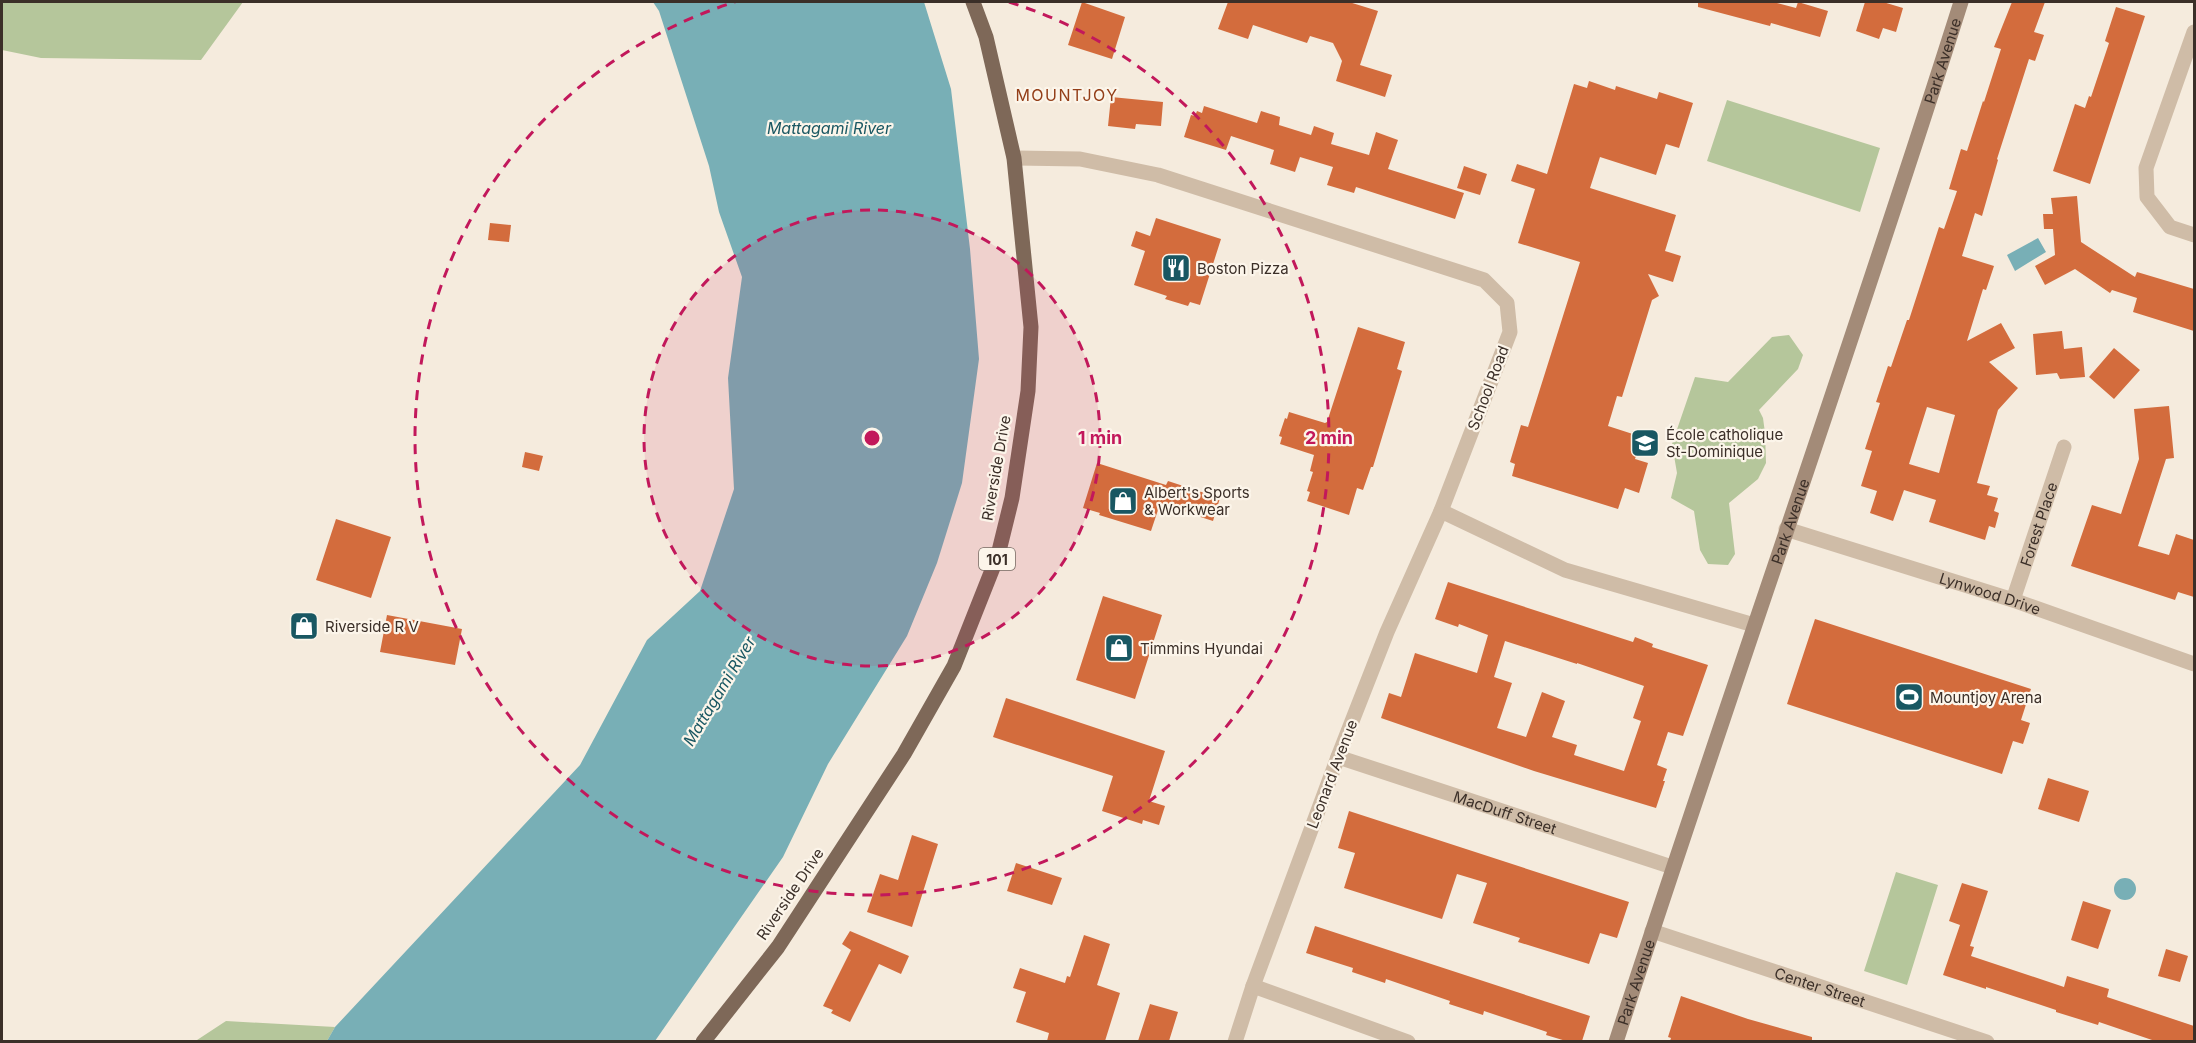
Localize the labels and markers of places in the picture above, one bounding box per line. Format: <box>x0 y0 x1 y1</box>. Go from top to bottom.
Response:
restaurant icon: Boston Pizza <box>1160 252 1192 284</box>
place label: Boston Pizza <box>1197 259 1289 278</box>
place label: École catholique St-Dominique <box>1666 425 1783 461</box>
school or university icon: École catholique St-Dominique <box>1629 427 1661 459</box>
centre of rings <box>862 428 882 448</box>
place label: Albert's Sports & Workwear <box>1144 483 1250 519</box>
shop icon: Albert's Sports & Workwear <box>1107 485 1139 517</box>
shop icon: Riverside R V <box>288 610 320 642</box>
place label: Riverside R V <box>325 617 419 636</box>
shop icon: Timmins Hyundai <box>1103 632 1135 664</box>
place label: Timmins Hyundai <box>1140 639 1263 658</box>
sports icon: Mountjoy Arena <box>1893 681 1925 713</box>
place label: Mountjoy Arena <box>1930 688 2042 707</box>

